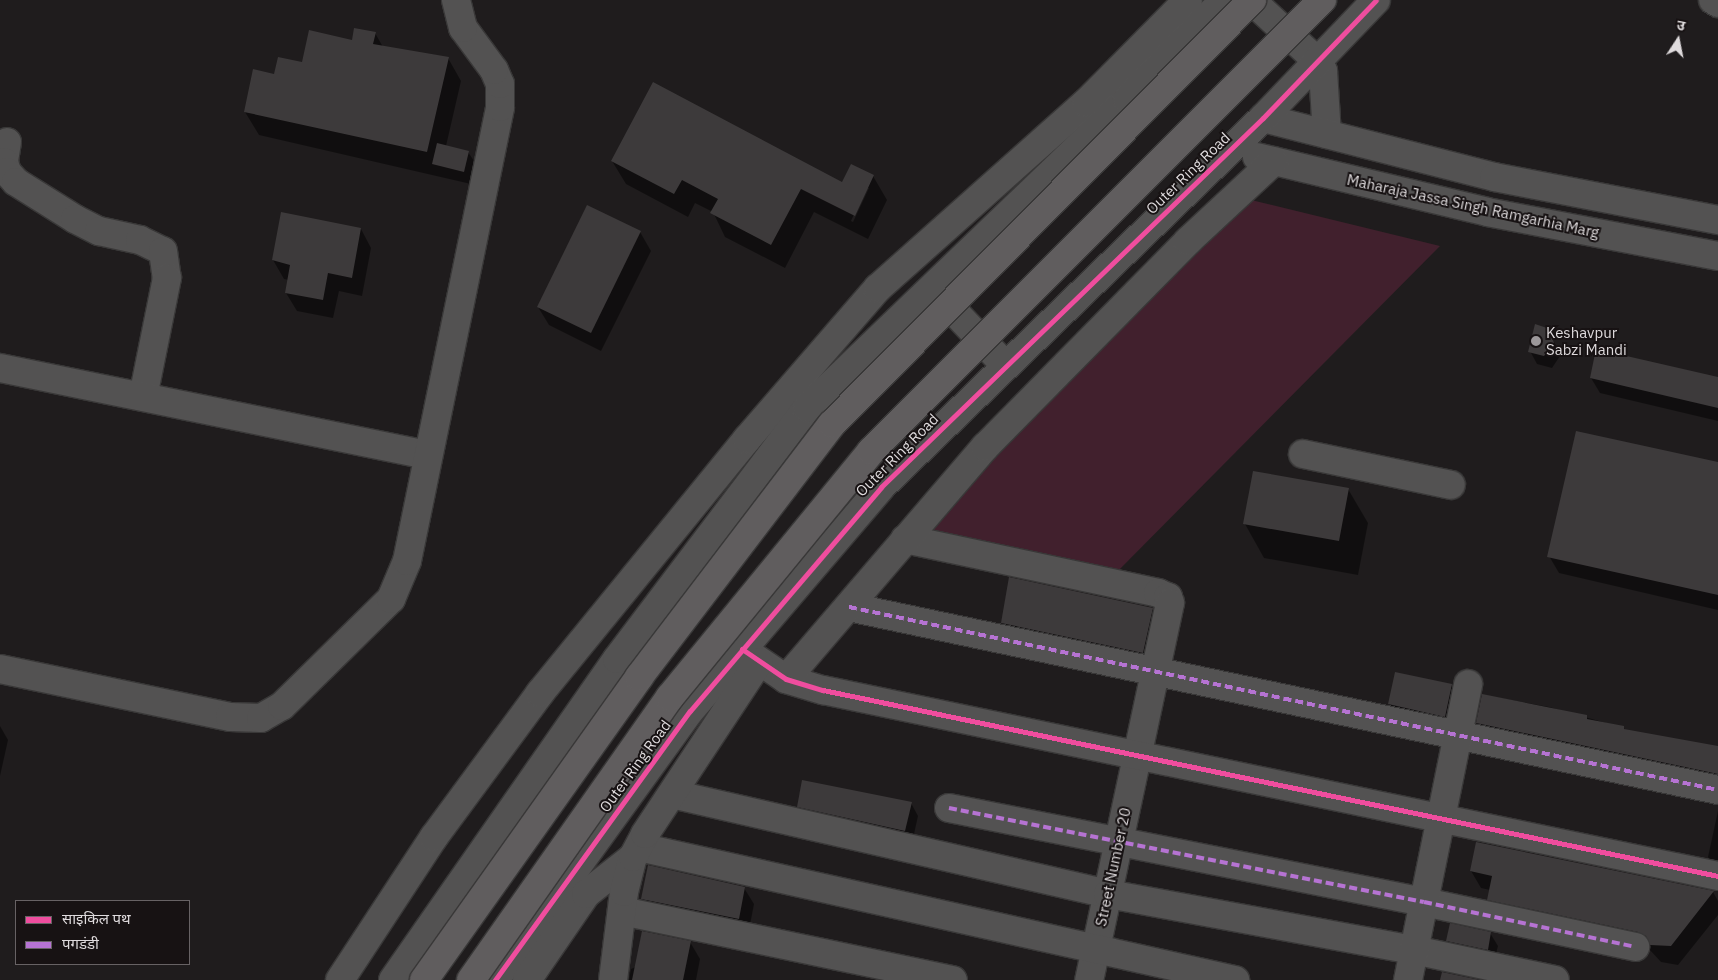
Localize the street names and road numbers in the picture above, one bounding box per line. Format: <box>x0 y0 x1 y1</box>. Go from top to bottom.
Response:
street label: Outer Ring Road <box>1142 129 1234 217</box>
street label: Maharaja Jassa Singh Ramgarhia Marg <box>1345 170 1601 242</box>
street label: Outer Ring Road <box>852 410 942 500</box>
street label: Outer Ring Road <box>596 716 674 816</box>
street label: Street Number 20 <box>1092 806 1134 928</box>

